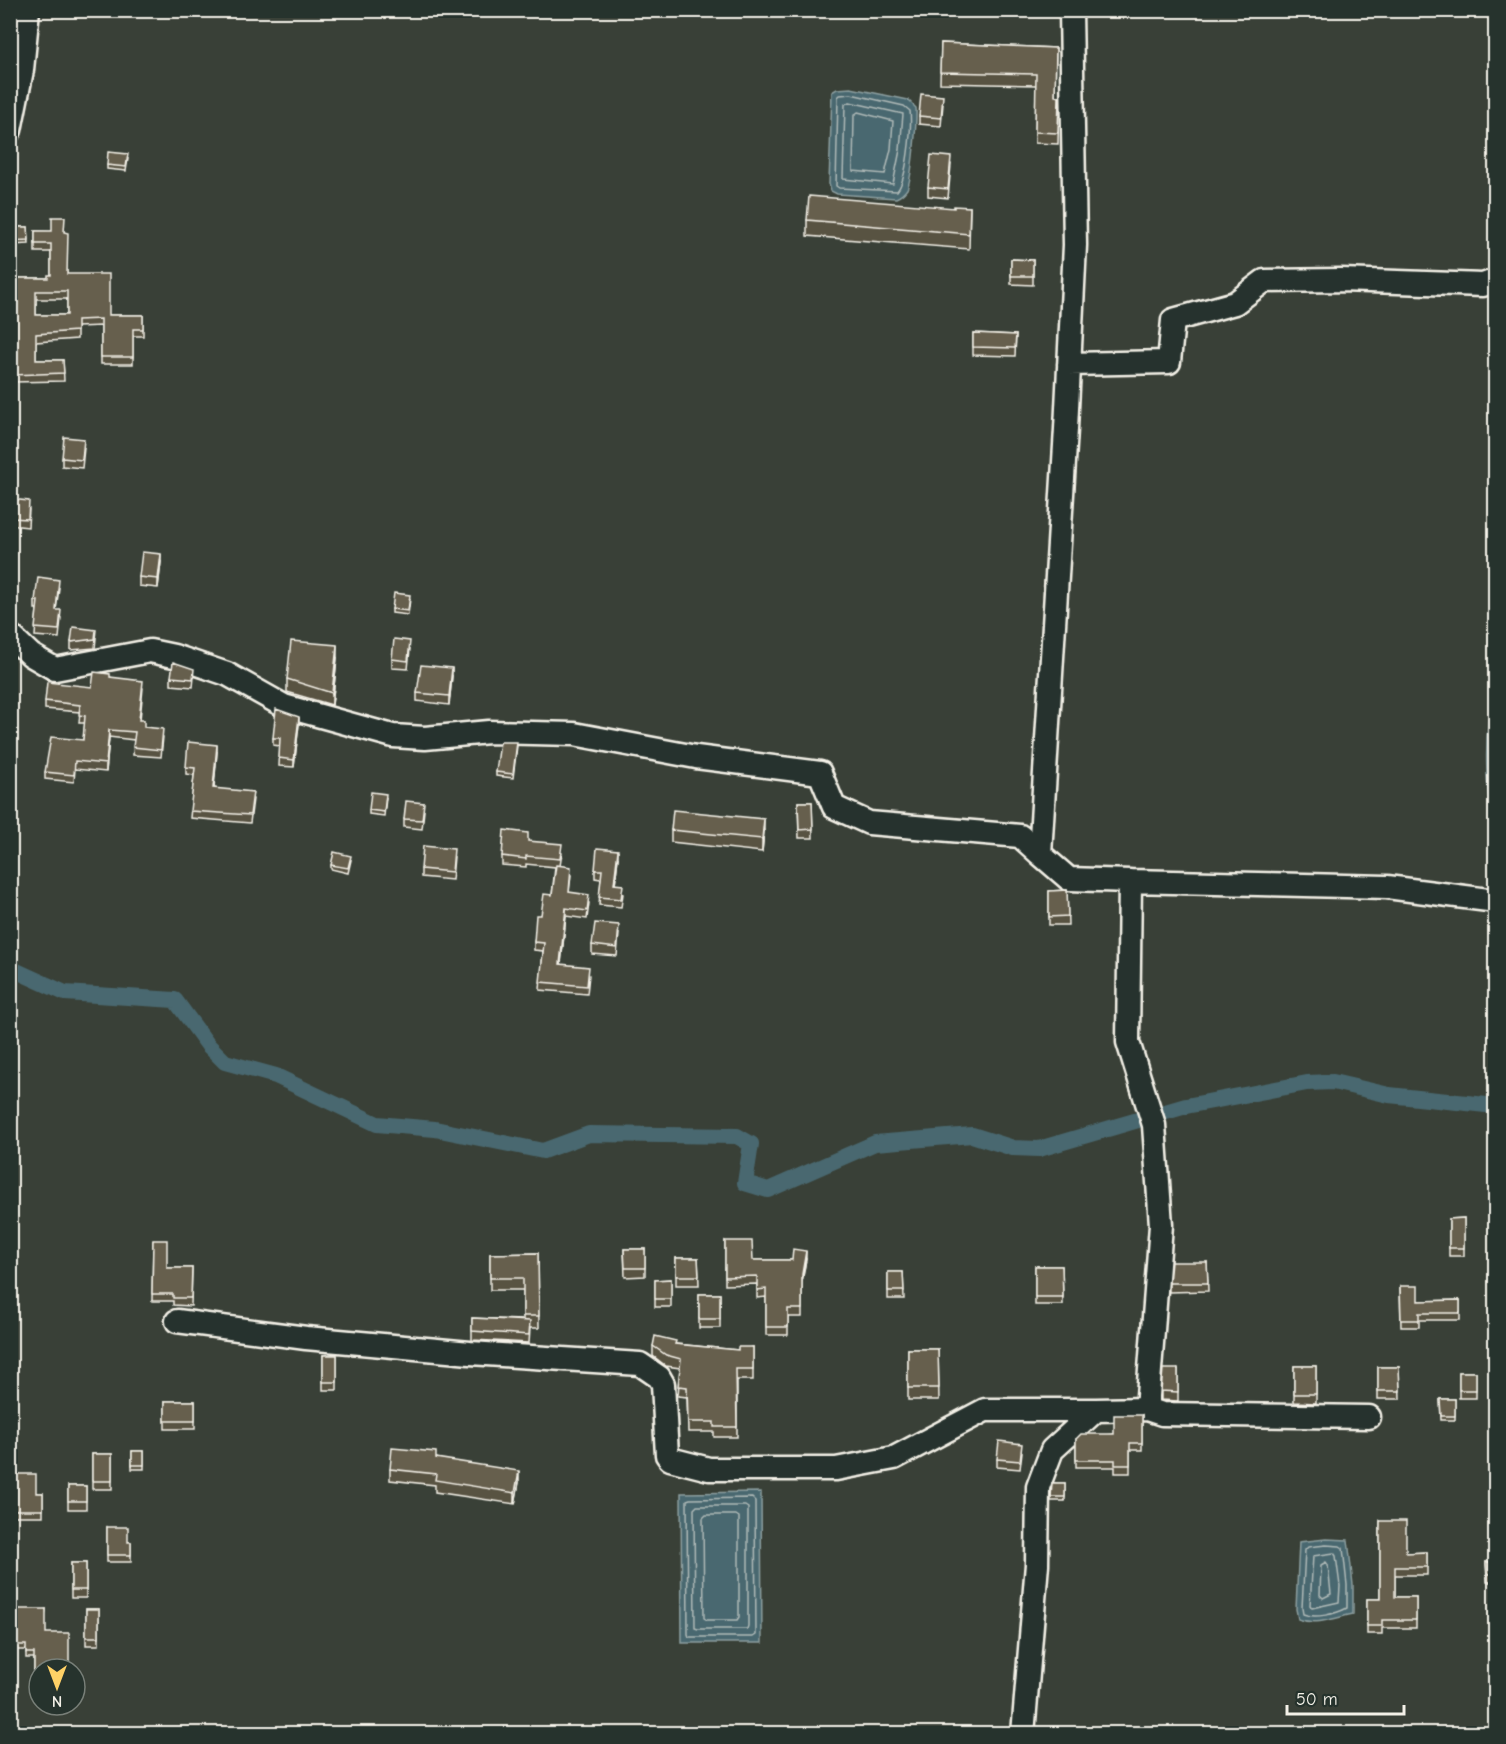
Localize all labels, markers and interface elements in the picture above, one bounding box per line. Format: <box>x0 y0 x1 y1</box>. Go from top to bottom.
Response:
north arrow <box>27 1657 87 1717</box>
scale bar <box>1287 1678 1404 1716</box>
text: 50 m <box>1296 1689 1338 1710</box>
text: N <box>52 1692 62 1710</box>

